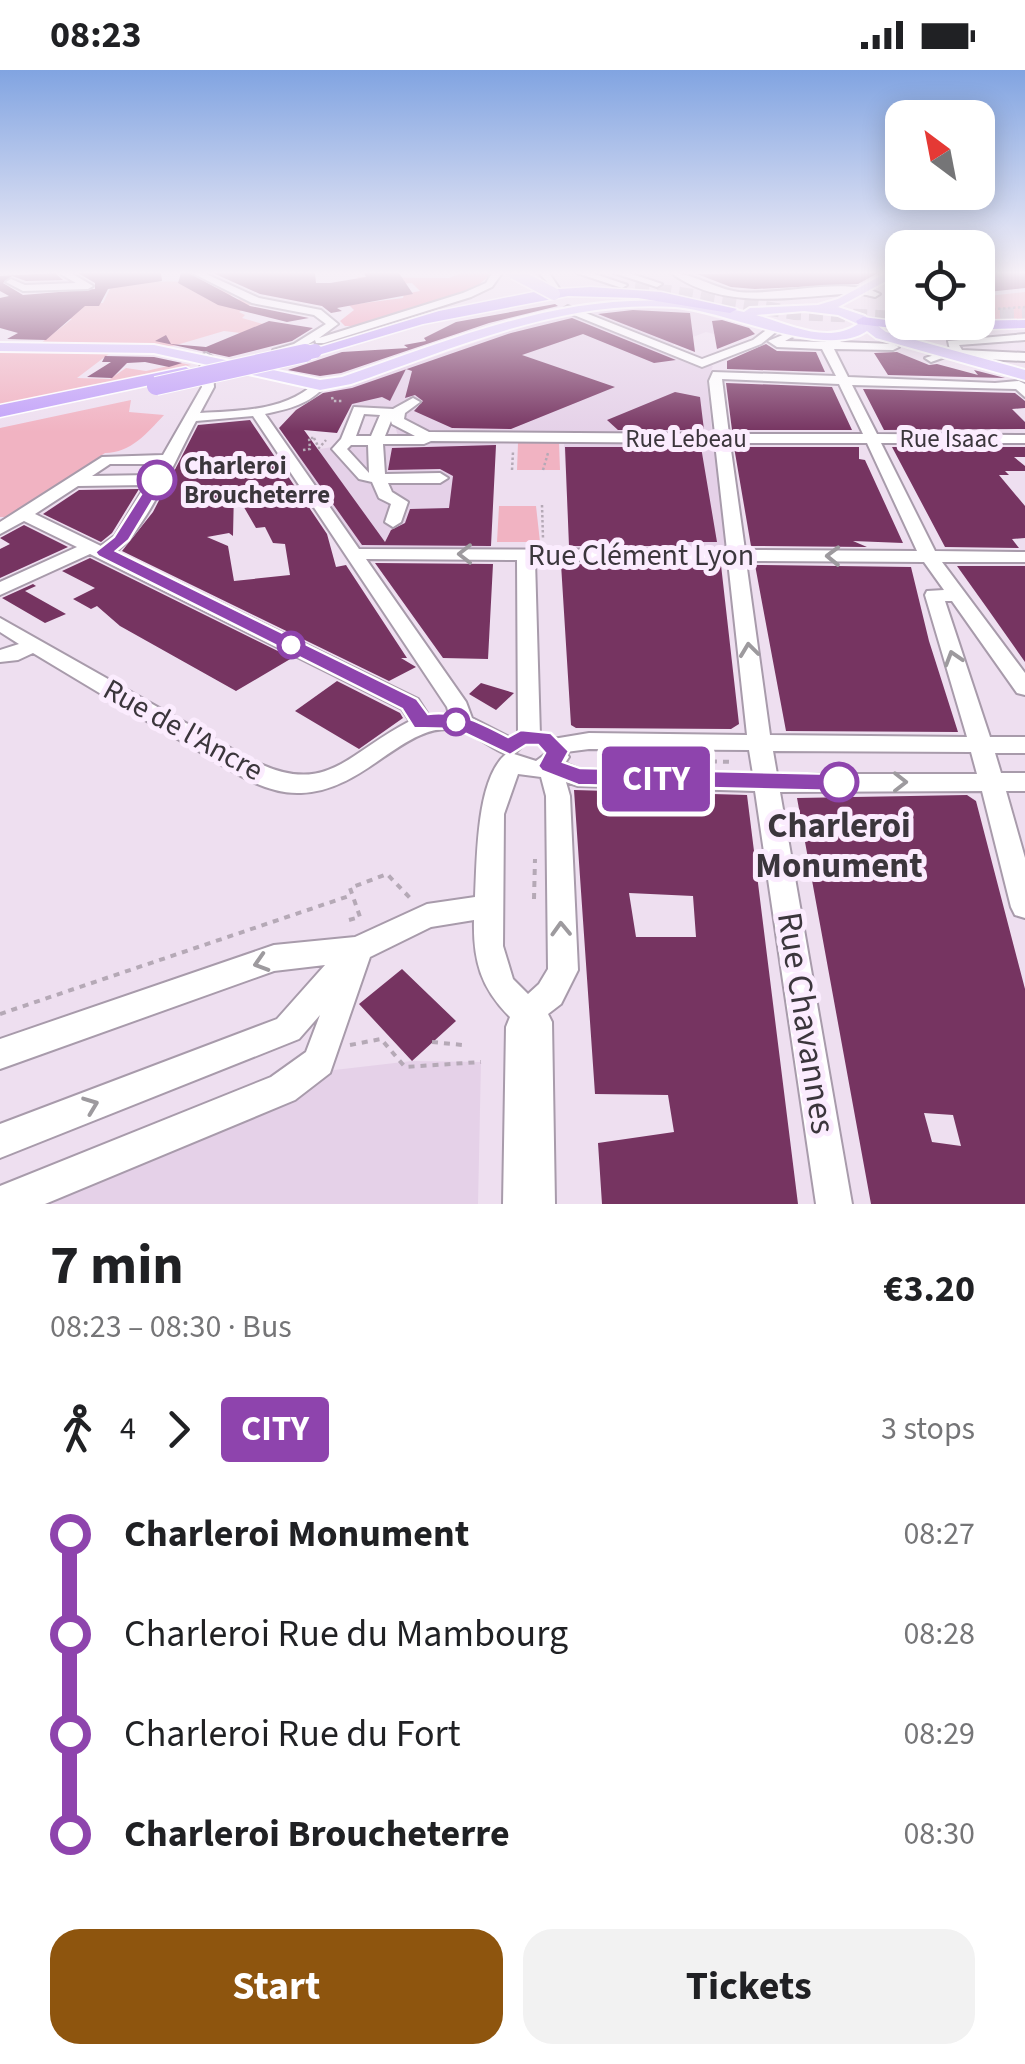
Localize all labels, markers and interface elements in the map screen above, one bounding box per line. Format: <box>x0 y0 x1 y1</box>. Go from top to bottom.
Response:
text: 08:23 <box>50 8 142 62</box>
north arrow <box>885 100 995 210</box>
map controls <box>885 100 995 340</box>
button: locate <box>885 230 995 340</box>
street label: Rue Lebeau <box>625 421 747 457</box>
street label: Rue Isaac <box>900 421 998 457</box>
place label: Charleroi Broucheterre <box>184 448 330 513</box>
marker: Charleroi Broucheterre <box>138 461 176 499</box>
street label: Rue Clément Lyon <box>528 534 754 577</box>
one-way arrow <box>456 544 472 565</box>
one-way arrow <box>825 546 841 567</box>
unlabelled marker <box>278 632 304 658</box>
one-way arrow <box>739 642 760 658</box>
one-way arrow <box>944 650 965 667</box>
street label: Rue de l'Ancre <box>95 668 271 792</box>
unlabelled marker <box>443 709 469 735</box>
line badge: CITY <box>586 746 726 812</box>
text: CITY <box>622 754 690 804</box>
marker: Charleroi Monument <box>820 763 858 801</box>
one-way arrow <box>892 771 908 793</box>
place label: Charleroi Monument <box>755 801 923 891</box>
street label: Rue Chavannes <box>764 909 848 1137</box>
one-way arrow <box>550 920 571 936</box>
one-way arrow <box>254 951 271 971</box>
one-way arrow <box>81 1097 99 1117</box>
text: 7 min <box>50 1227 184 1305</box>
text: €3.20 <box>883 1262 975 1316</box>
text: 08:23 – 08:30 · Bus <box>50 1304 292 1350</box>
icon: walk <box>50 1402 105 1457</box>
icon: forward <box>151 1402 206 1457</box>
text: CITY <box>241 1404 309 1454</box>
text: 4 <box>120 1406 136 1452</box>
text: 3 stops <box>881 1406 975 1452</box>
text: Charleroi Monument <box>124 1507 469 1561</box>
text: 08:27 <box>903 1511 975 1557</box>
text: Charleroi Rue du Mambourg <box>124 1607 568 1661</box>
text: 08:28 <box>903 1611 975 1657</box>
text: Charleroi Rue du Fort <box>124 1707 461 1761</box>
text: 08:29 <box>903 1711 975 1757</box>
text: Charleroi Broucheterre <box>124 1807 510 1861</box>
text: 08:30 <box>903 1811 975 1857</box>
button: Start <box>50 1929 503 2044</box>
button: Tickets <box>523 1929 975 2044</box>

